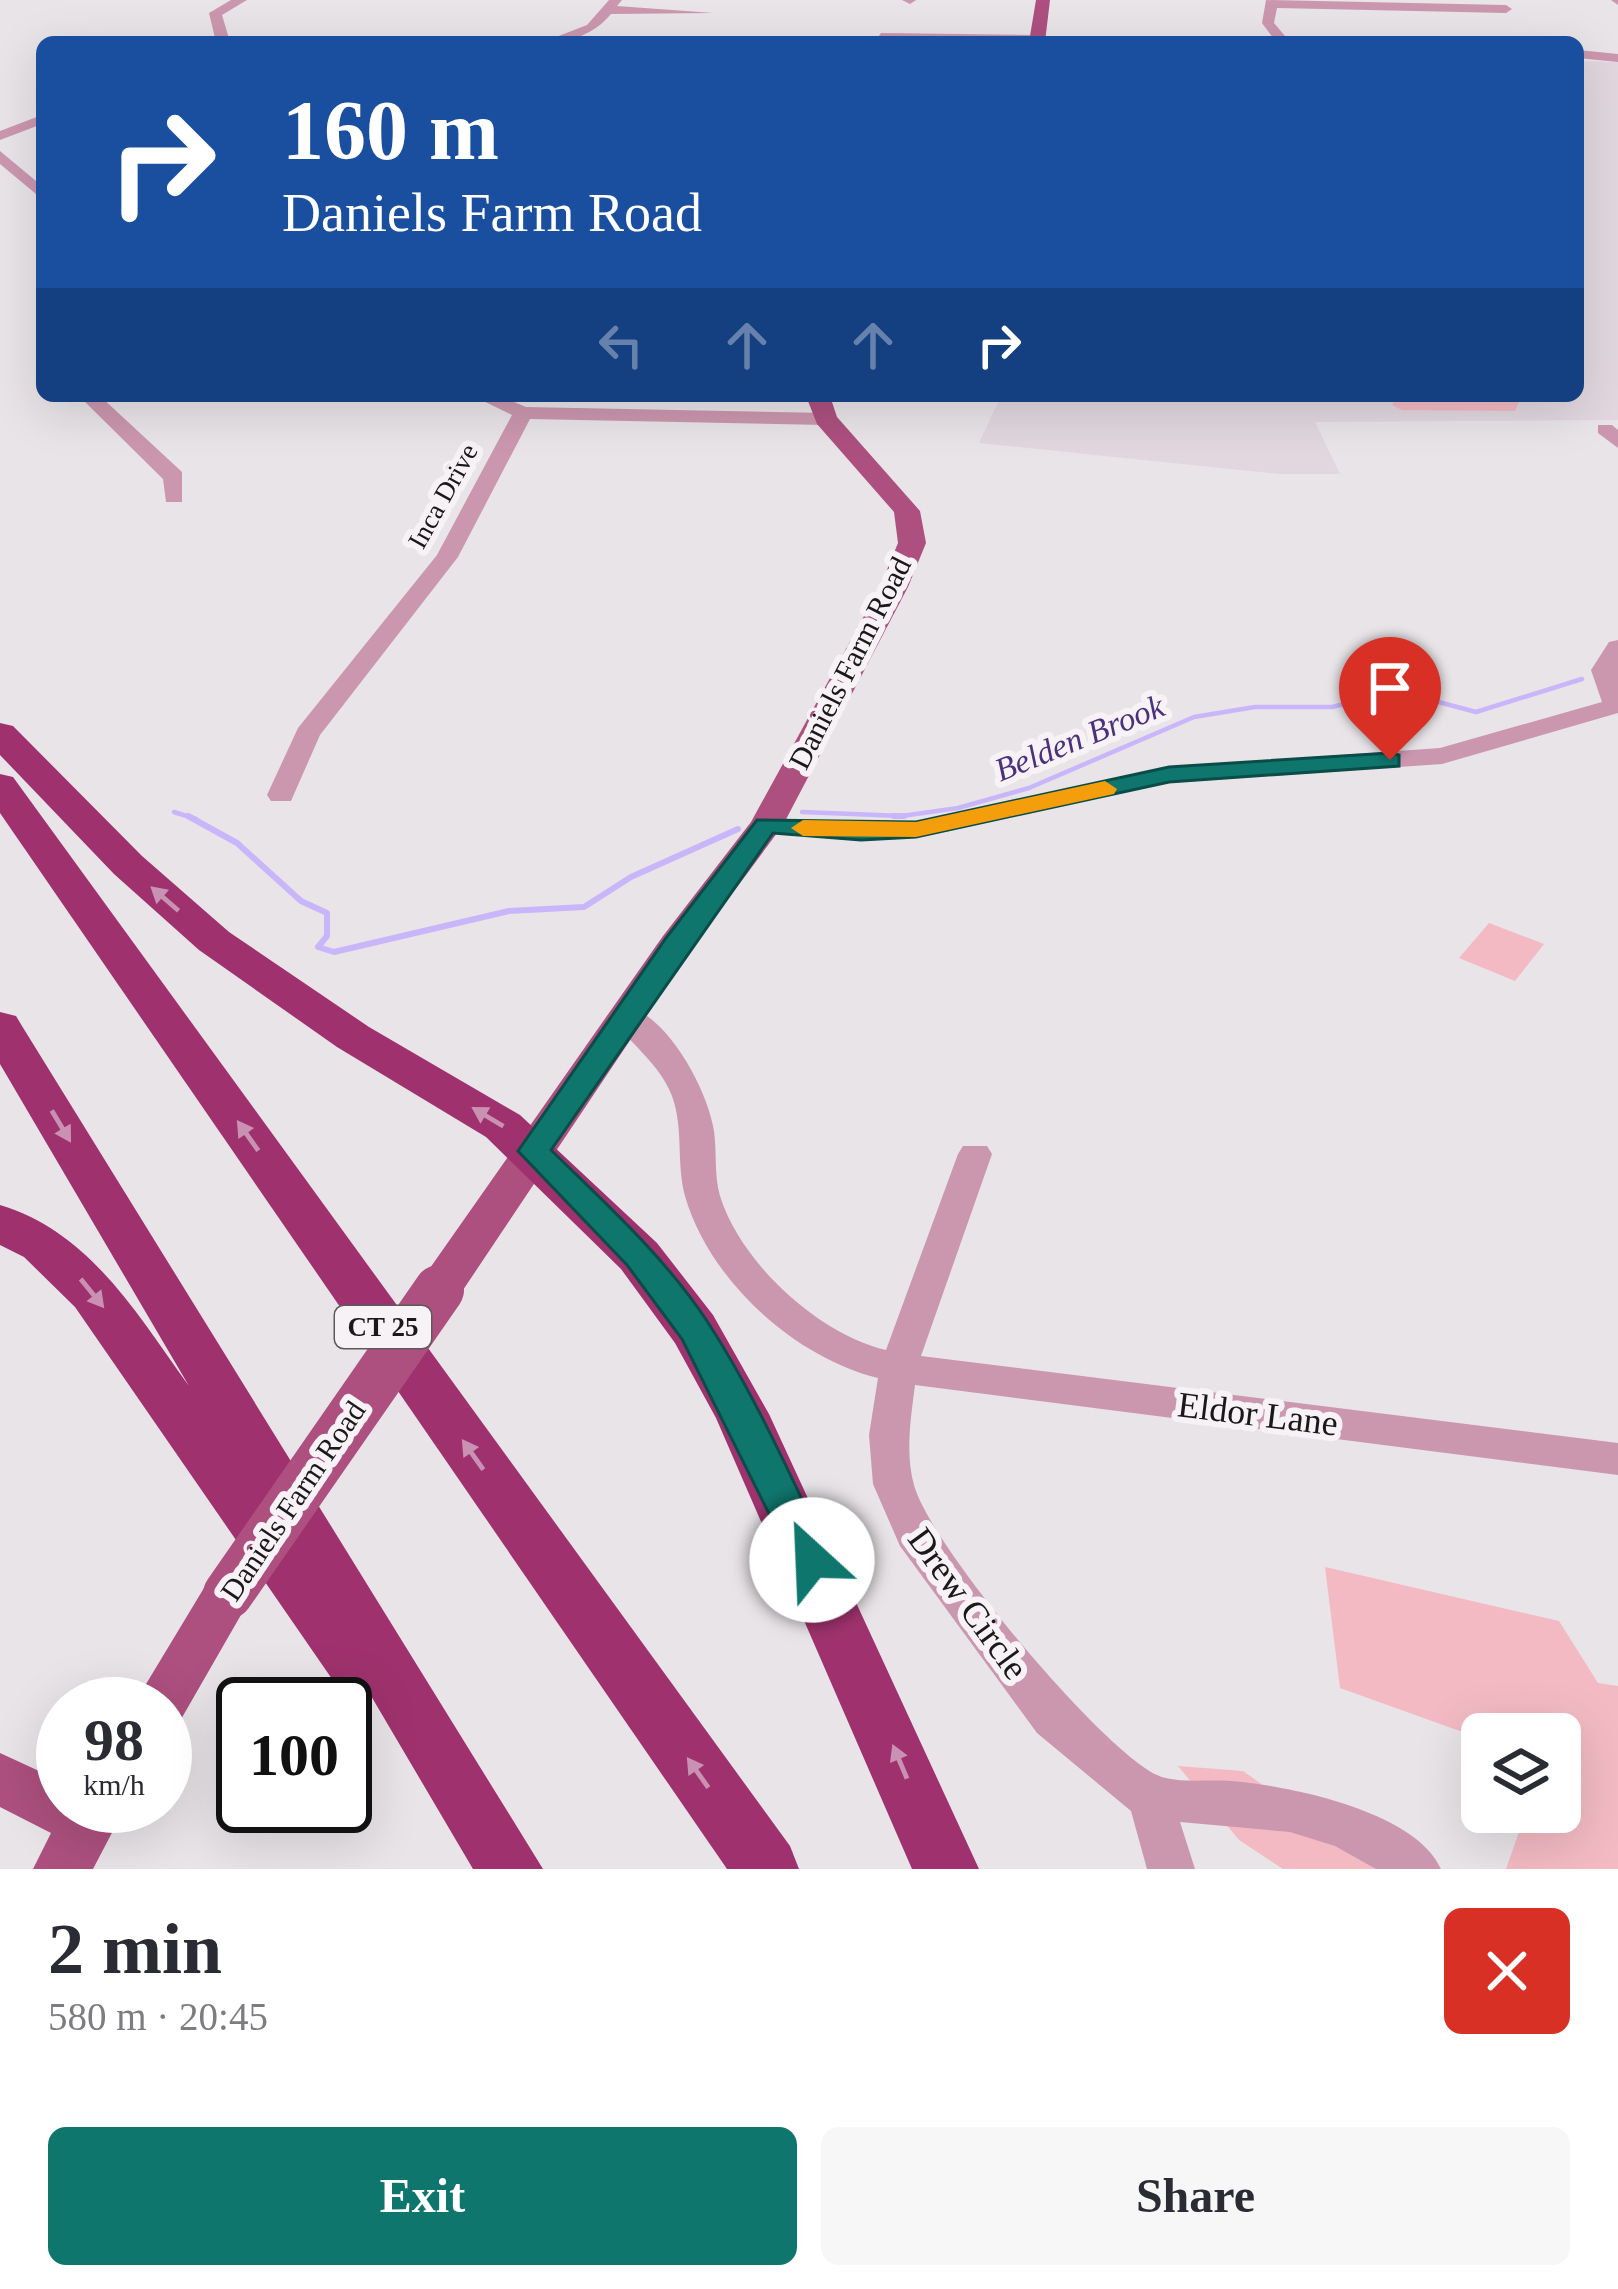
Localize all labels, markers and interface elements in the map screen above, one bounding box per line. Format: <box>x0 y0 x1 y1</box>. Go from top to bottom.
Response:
icon: right <box>84 84 240 240</box>
text: 160 m <box>282 84 499 177</box>
text: Daniels Farm Road <box>282 183 702 243</box>
icon: left <box>588 312 654 378</box>
icon: ahead <box>714 312 780 378</box>
icon: ahead <box>840 312 906 378</box>
icon: right <box>966 312 1032 378</box>
street label: Inca Drive <box>402 439 484 553</box>
street label: Daniels Farm Road <box>782 551 917 774</box>
pin <box>1339 637 1441 760</box>
icon: arrive <box>1357 655 1423 721</box>
water label: Belden Brook <box>990 687 1170 788</box>
one-way arrow <box>150 887 180 913</box>
one-way arrow <box>471 1107 505 1128</box>
one-way arrow <box>49 1109 70 1143</box>
one-way arrow <box>237 1120 260 1152</box>
one-way arrow <box>78 1277 104 1308</box>
road number: CT 25 <box>335 1306 431 1348</box>
street label: Eldor Lane <box>1176 1384 1340 1444</box>
street label: Daniels Farm Road <box>214 1395 371 1607</box>
one-way arrow <box>462 1439 485 1471</box>
position arrow <box>749 1497 875 1623</box>
street label: Drew Circle <box>900 1520 1036 1687</box>
speed limit sign: 100 <box>216 1677 372 1833</box>
text: 98 <box>84 1707 144 1773</box>
map controls <box>1461 1713 1581 1833</box>
button: layers <box>1461 1713 1581 1833</box>
one-way arrow <box>890 1743 909 1779</box>
one-way arrow <box>687 1757 710 1790</box>
text: km/h <box>83 1768 145 1801</box>
button: close <box>1444 1908 1570 2034</box>
text: 2 min <box>48 1909 222 1989</box>
text: 580 m · 20:45 <box>48 1995 268 2038</box>
button: Exit <box>48 2127 797 2265</box>
button: Share <box>821 2127 1570 2265</box>

